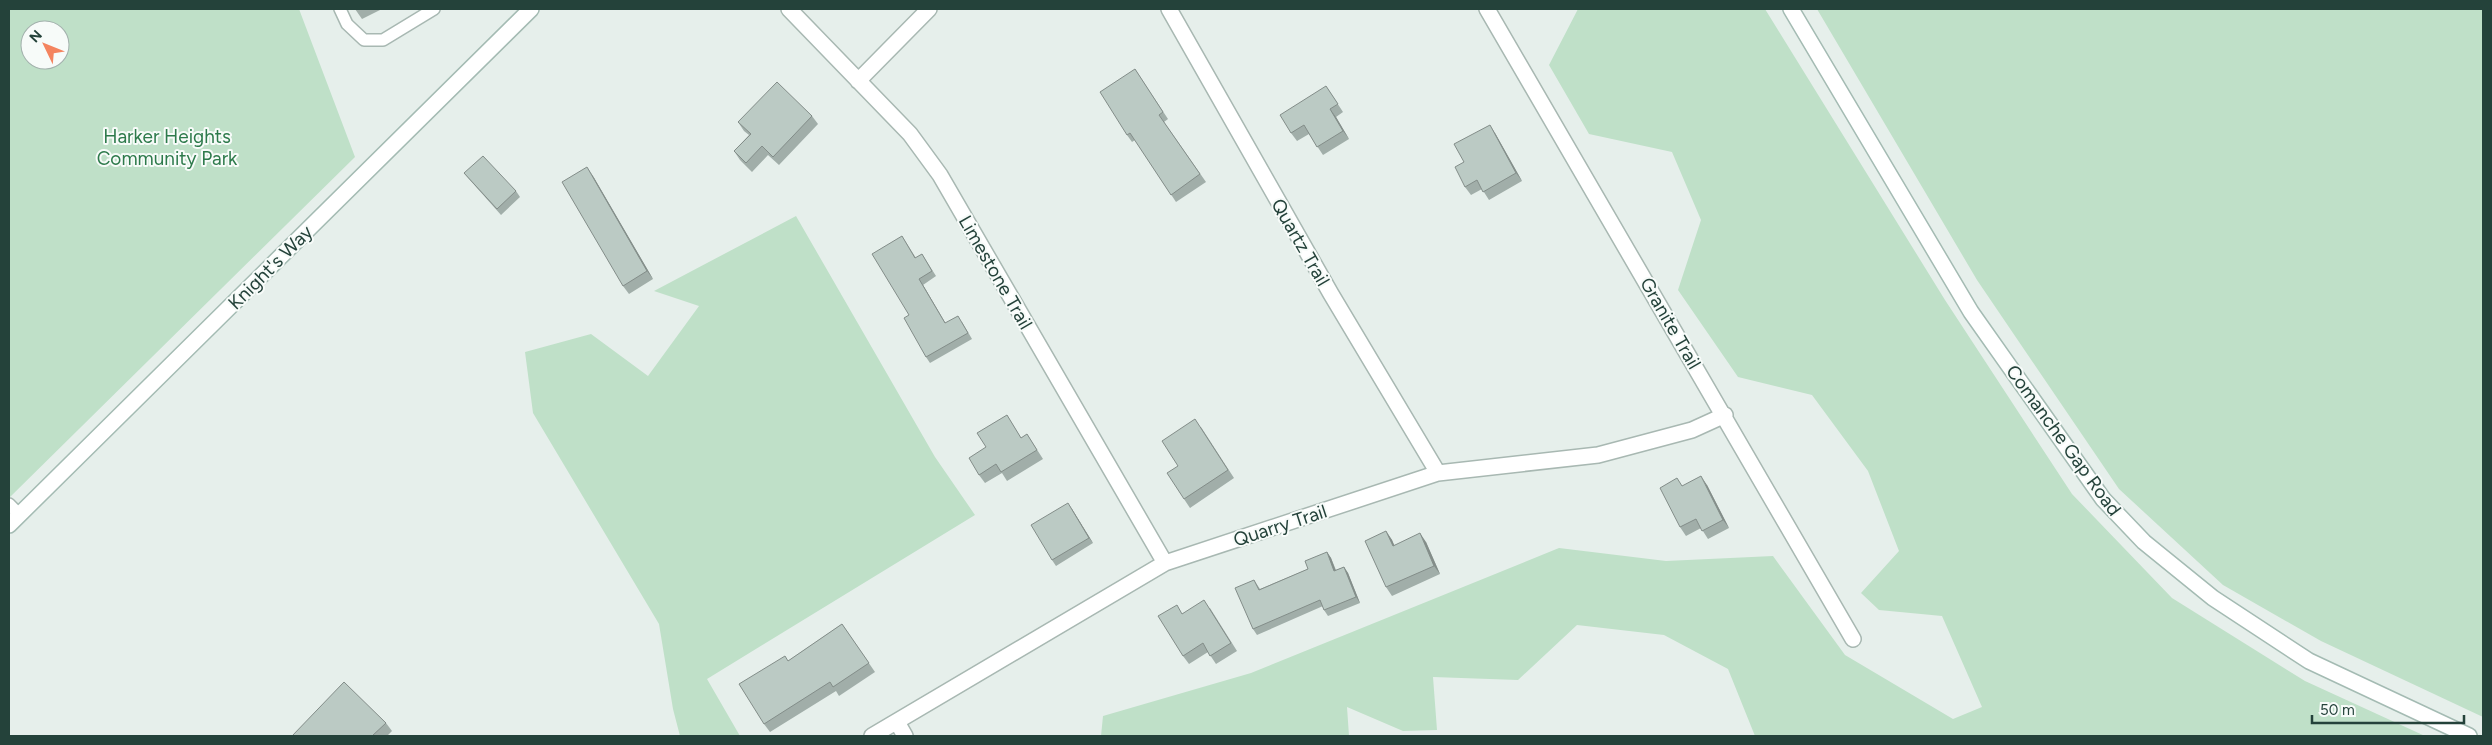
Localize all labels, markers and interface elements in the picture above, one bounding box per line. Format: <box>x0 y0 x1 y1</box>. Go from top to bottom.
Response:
north arrow <box>20 20 70 70</box>
text: N <box>26 27 46 46</box>
park label: Harker Heights Community Park <box>97 125 238 170</box>
street label: Quartz Trail <box>1266 194 1335 290</box>
street label: Limestone Trail <box>954 211 1037 333</box>
street label: Knight's Way <box>223 220 317 314</box>
street label: Granite Trail <box>1635 273 1706 373</box>
street label: Comanche Gap Road <box>2001 360 2126 520</box>
street label: Quarry Trail <box>1230 500 1330 551</box>
scale bar <box>2312 692 2464 724</box>
text: 50 m <box>2320 701 2355 719</box>

